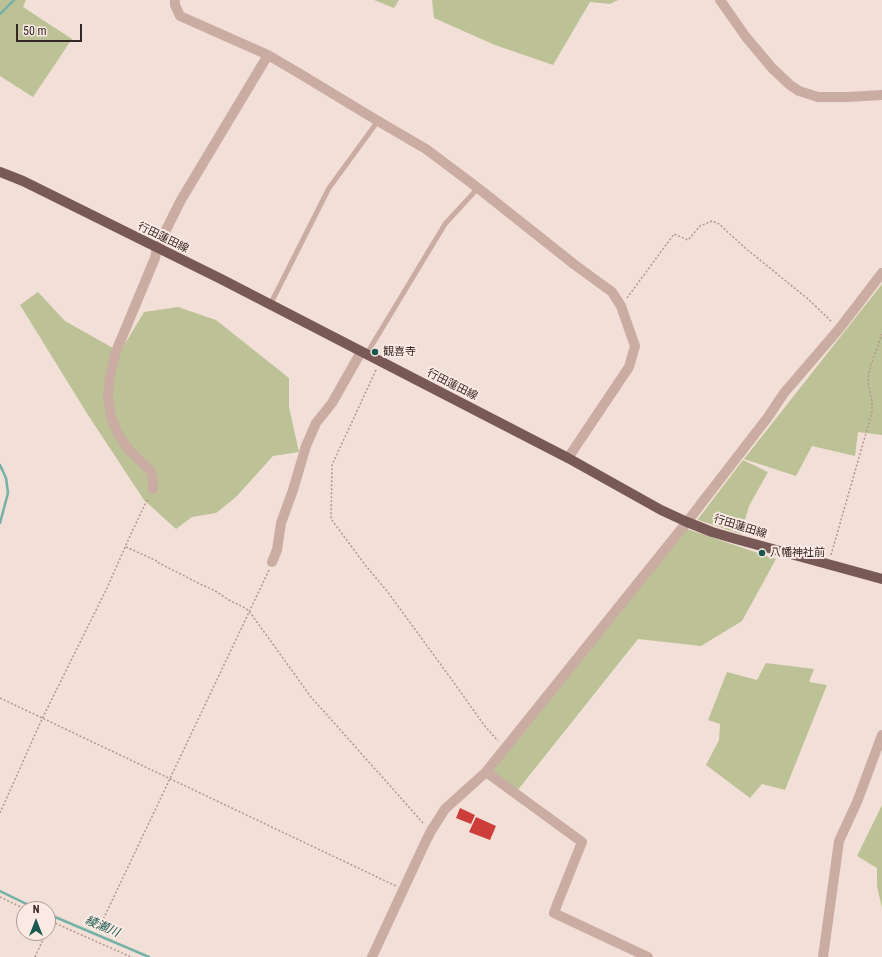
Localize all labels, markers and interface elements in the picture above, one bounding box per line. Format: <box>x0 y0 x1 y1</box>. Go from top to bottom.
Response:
scale bar <box>18 16 84 42</box>
text: 50 m <box>23 24 47 38</box>
street label: 行田蓮田線 <box>135 220 191 256</box>
place label: 観喜寺 <box>383 345 416 359</box>
marker: 観喜寺 <box>370 347 380 357</box>
street label: 行田蓮田線 <box>425 367 479 403</box>
street label: 行田蓮田線 <box>712 513 768 541</box>
place label: 八幡神社前 <box>770 546 825 560</box>
marker: 八幡神社前 <box>757 548 767 558</box>
north arrow <box>16 901 56 941</box>
text: N <box>33 903 39 916</box>
water label: 綾瀬川 <box>83 913 121 941</box>

